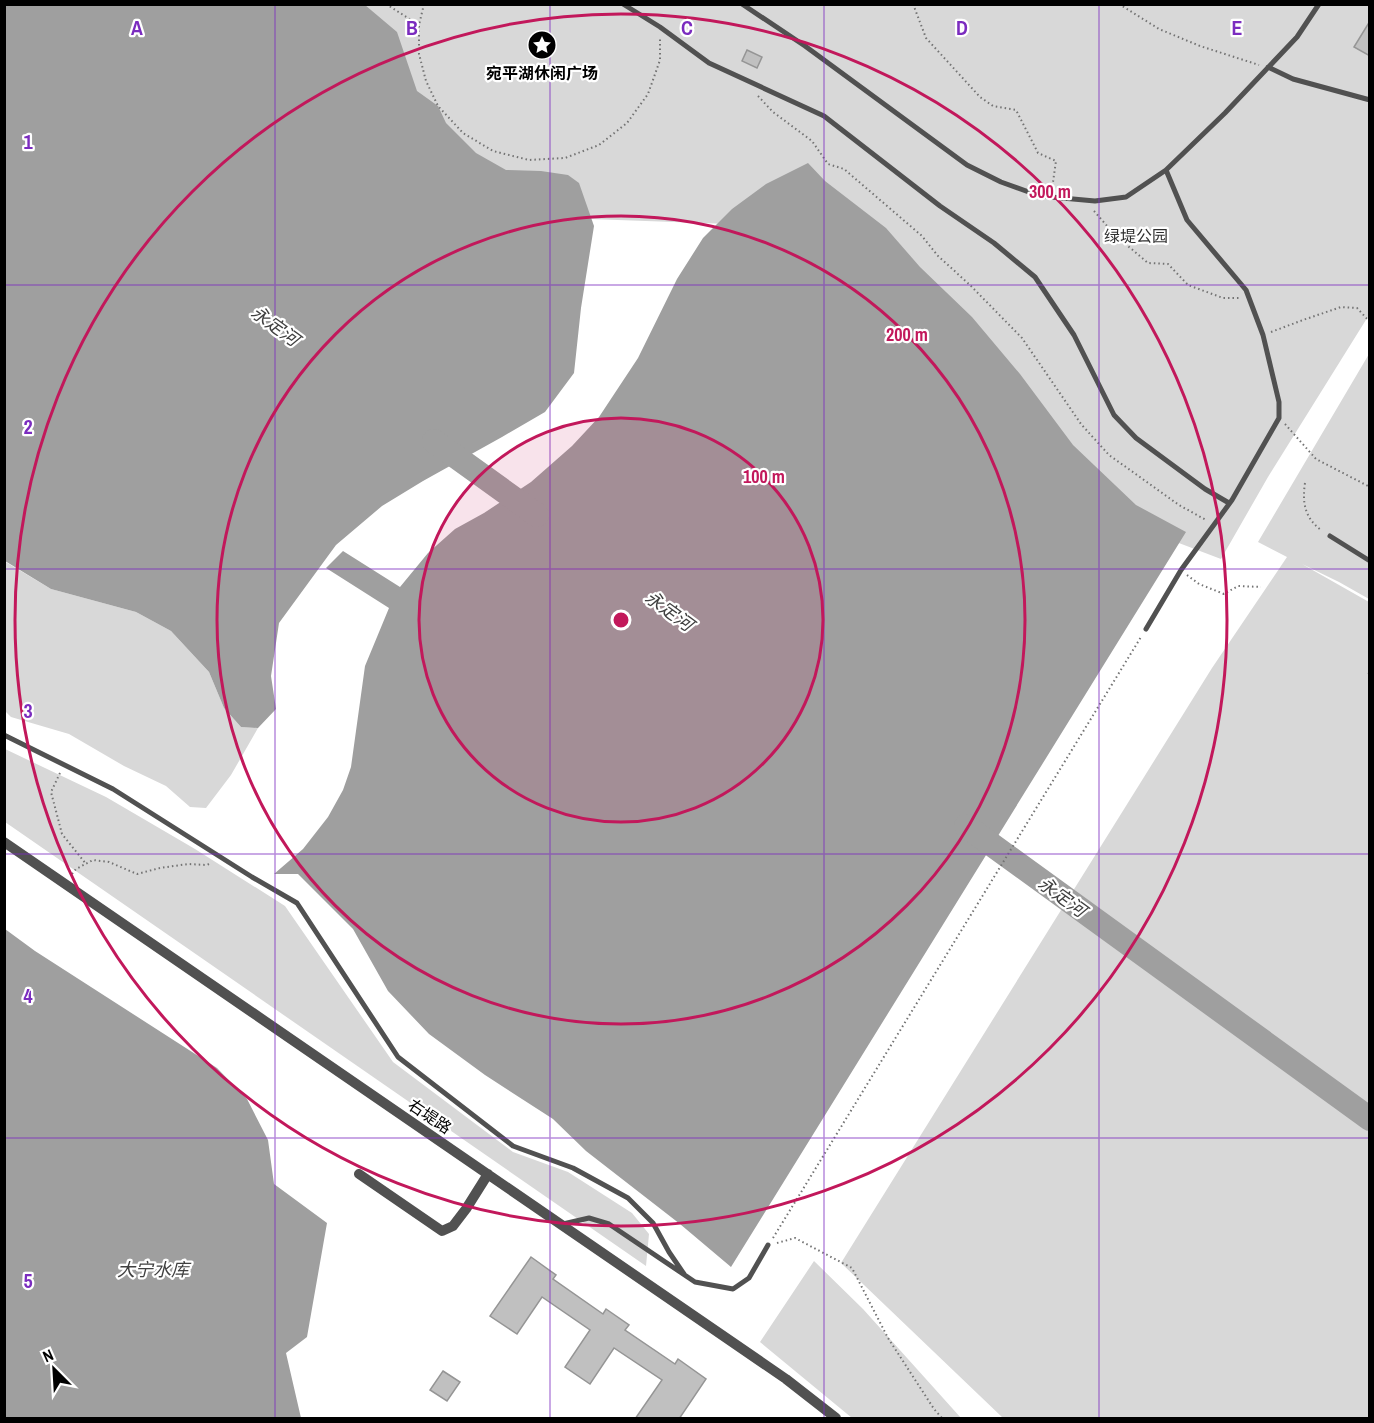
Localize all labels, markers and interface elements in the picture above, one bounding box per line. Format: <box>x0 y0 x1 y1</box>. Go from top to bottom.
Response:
text: A <box>131 14 143 41</box>
text: B <box>406 14 418 41</box>
text: C <box>681 14 693 41</box>
text: D <box>956 14 968 41</box>
text: E <box>1232 14 1243 41</box>
place icon: 宛平湖休闲广场 <box>526 29 558 61</box>
place label: 宛平湖休闲广场 <box>486 62 598 84</box>
text: 1 <box>23 128 33 155</box>
text: 300 m <box>1029 179 1071 204</box>
park label: 绿堤公园 <box>1104 225 1168 247</box>
water label: 永定河 <box>246 300 307 353</box>
text: 200 m <box>886 322 928 347</box>
text: 2 <box>23 413 33 440</box>
text: 100 m <box>743 464 785 489</box>
water label: 永定河 <box>640 585 701 638</box>
centre of rings <box>611 610 631 630</box>
text: 3 <box>23 697 33 724</box>
water label: 永定河 <box>1033 871 1094 924</box>
text: 4 <box>23 982 33 1009</box>
street label: 右堤路 <box>404 1093 456 1139</box>
water label: 大宁水库 <box>117 1257 192 1282</box>
text: 5 <box>23 1267 33 1294</box>
north arrow <box>24 1339 84 1399</box>
text: N <box>39 1343 57 1367</box>

